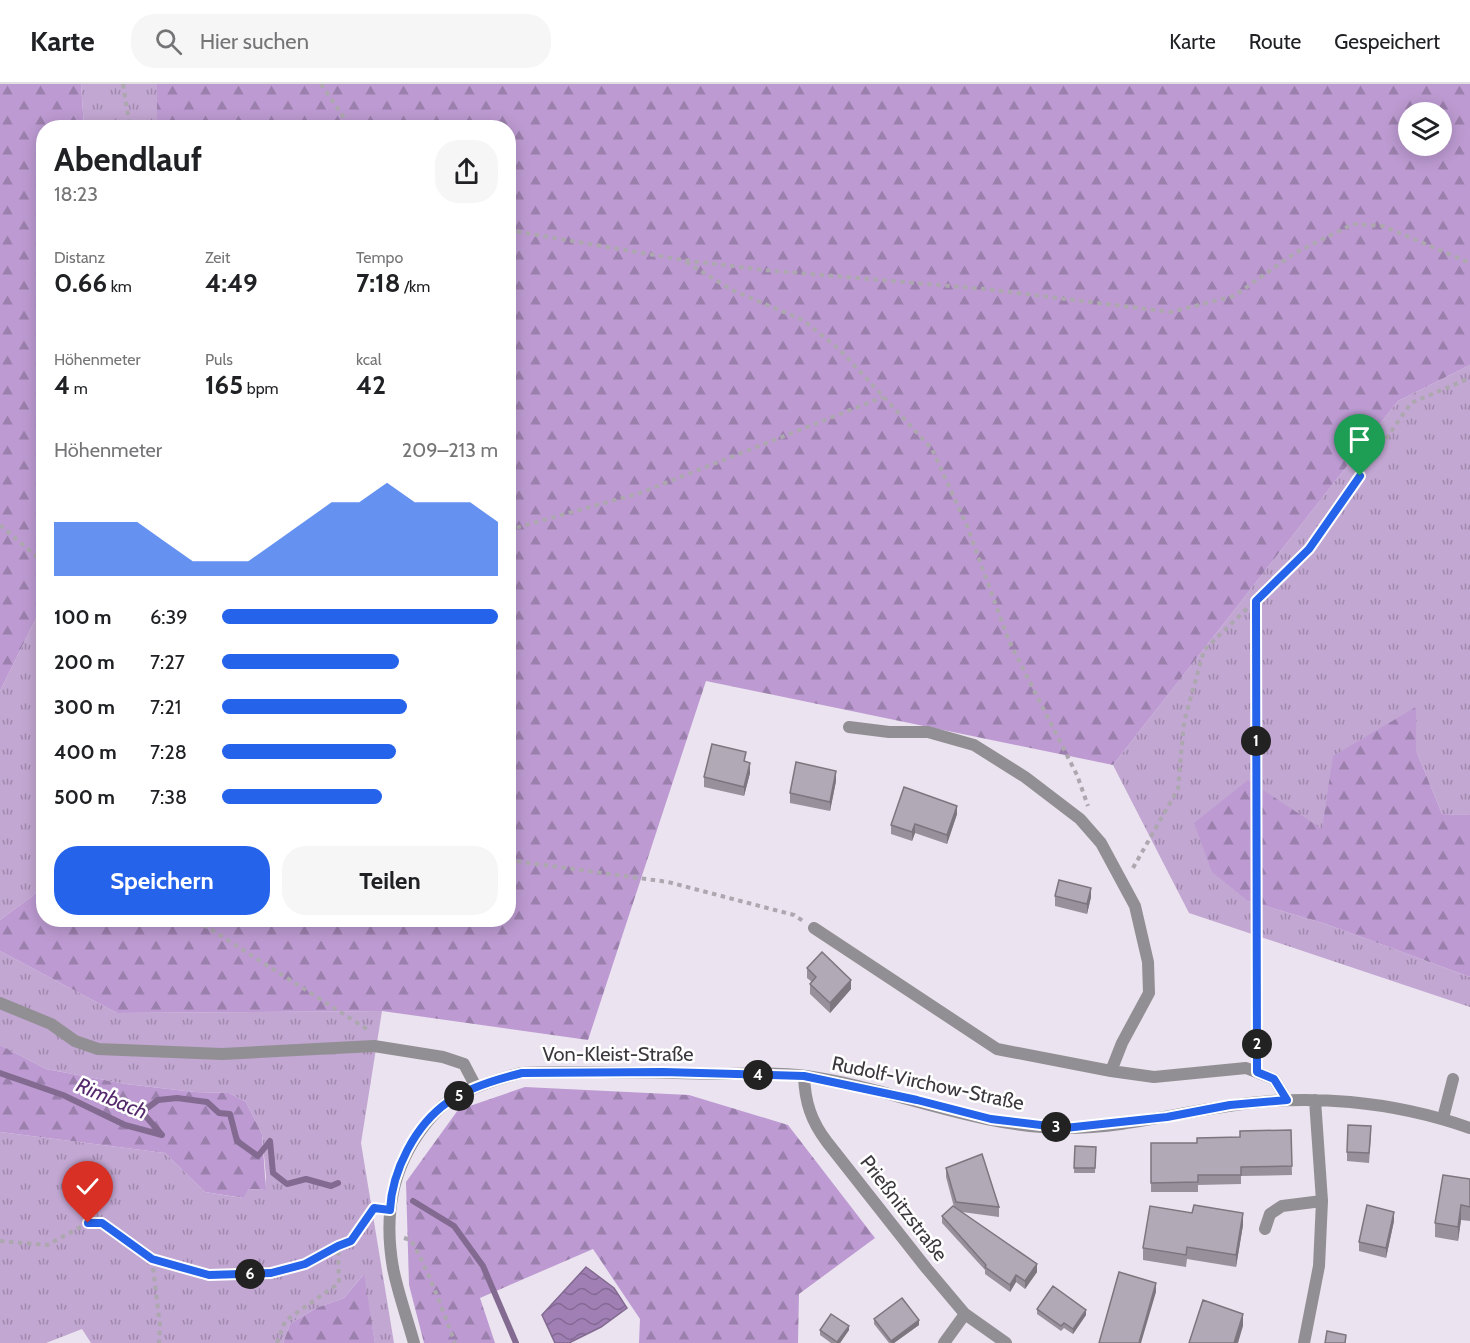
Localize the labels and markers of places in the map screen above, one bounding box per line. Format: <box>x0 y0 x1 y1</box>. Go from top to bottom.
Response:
pin <box>1334 414 1385 476</box>
pin: 1 <box>1241 726 1271 756</box>
pin: 2 <box>1242 1029 1272 1059</box>
pin: 4 <box>743 1060 773 1090</box>
pin: 5 <box>444 1081 474 1111</box>
pin: 3 <box>1041 1112 1071 1142</box>
pin <box>62 1161 113 1223</box>
pin: 6 <box>235 1259 265 1289</box>

